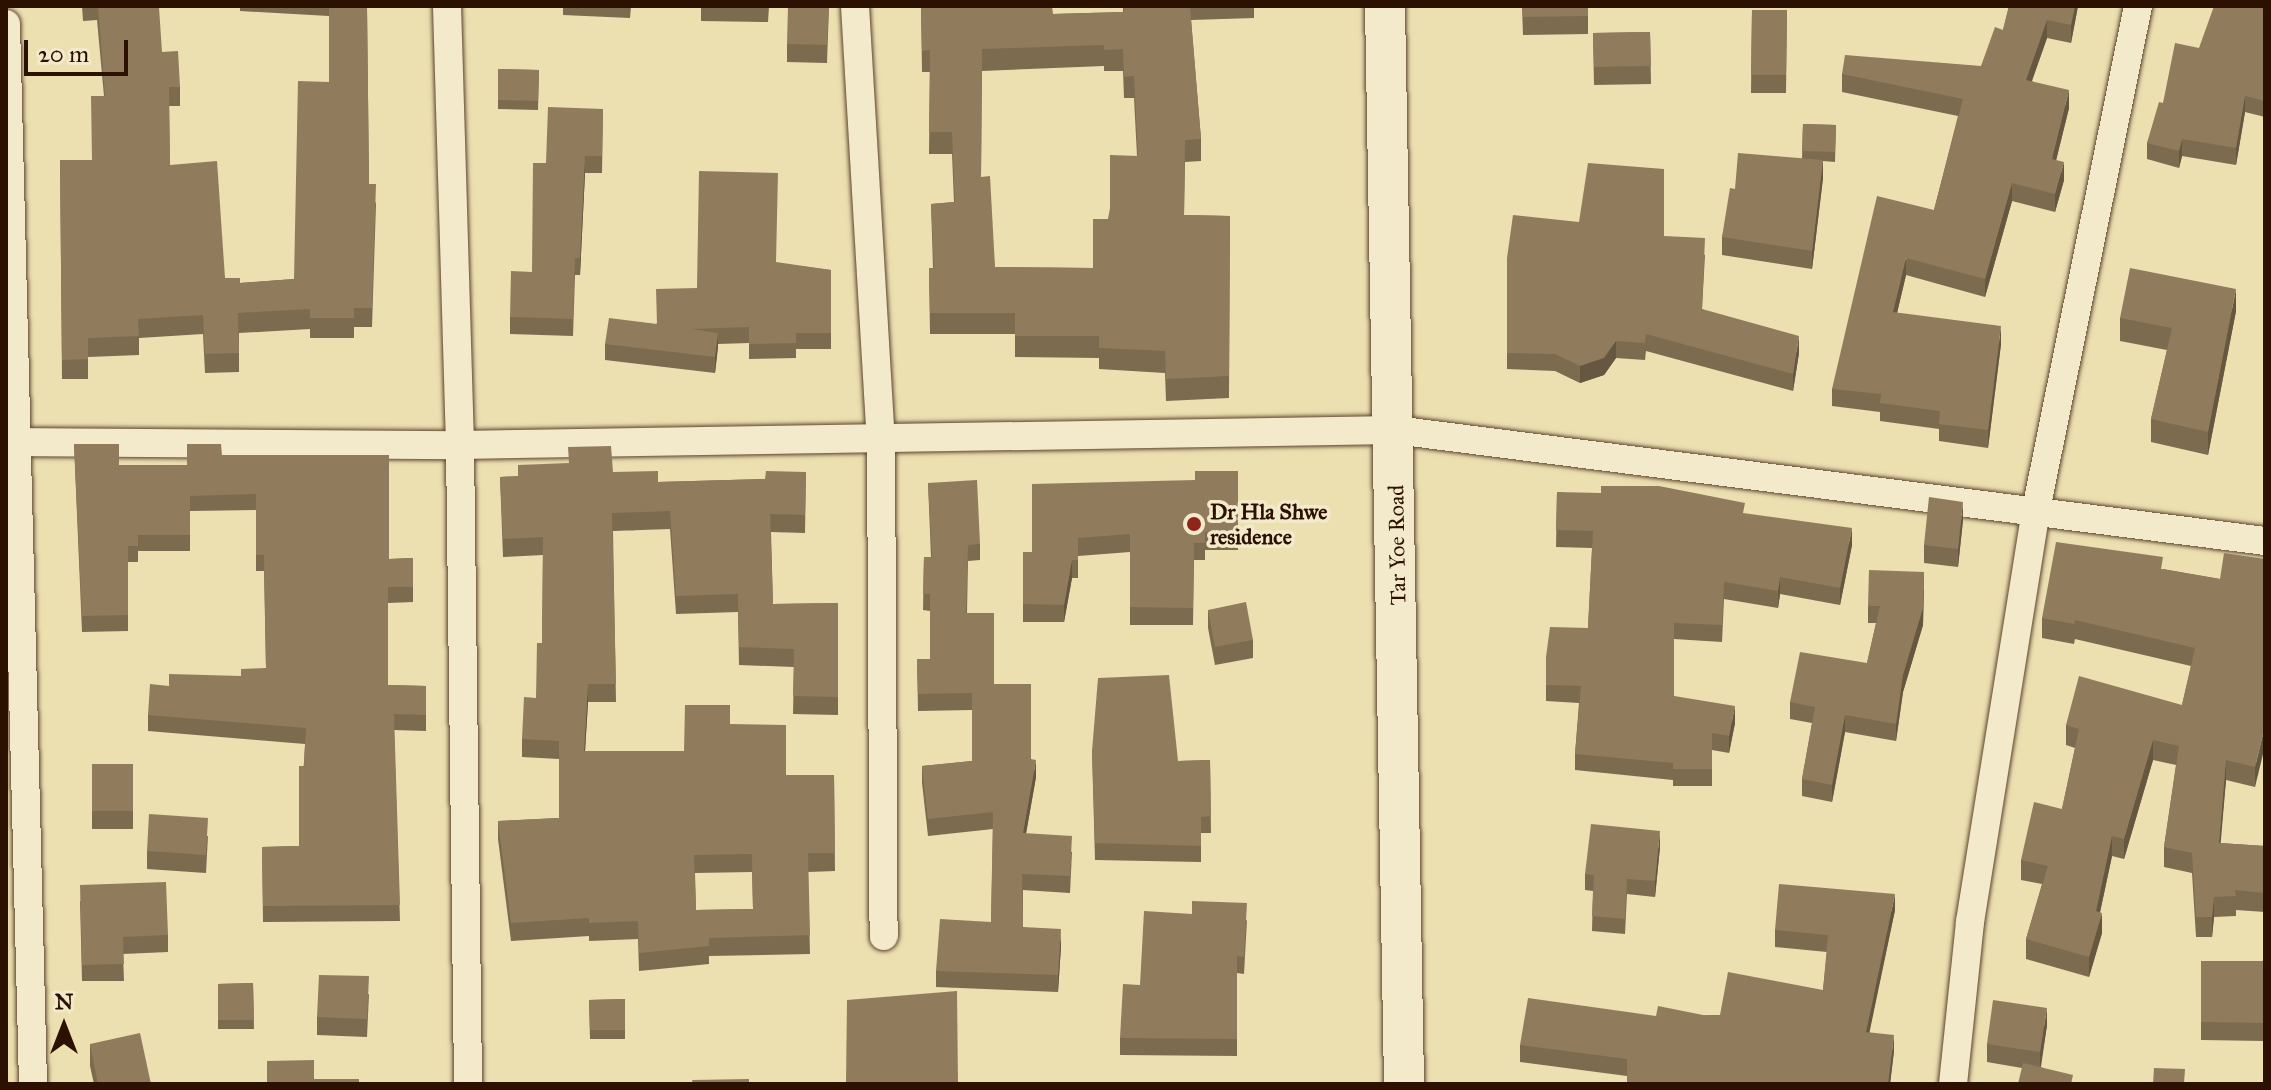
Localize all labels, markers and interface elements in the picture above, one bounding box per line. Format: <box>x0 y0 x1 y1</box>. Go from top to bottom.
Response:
scale bar <box>28 24 132 74</box>
text: 20 m <box>38 39 89 69</box>
street label: Tar Yoe Road <box>1383 485 1411 605</box>
place label: Dr Hla Shwe residence <box>1210 498 1327 550</box>
marker: Dr Hla Shwe residence <box>1185 515 1203 533</box>
north arrow <box>24 986 104 1066</box>
text: N <box>55 988 73 1015</box>

